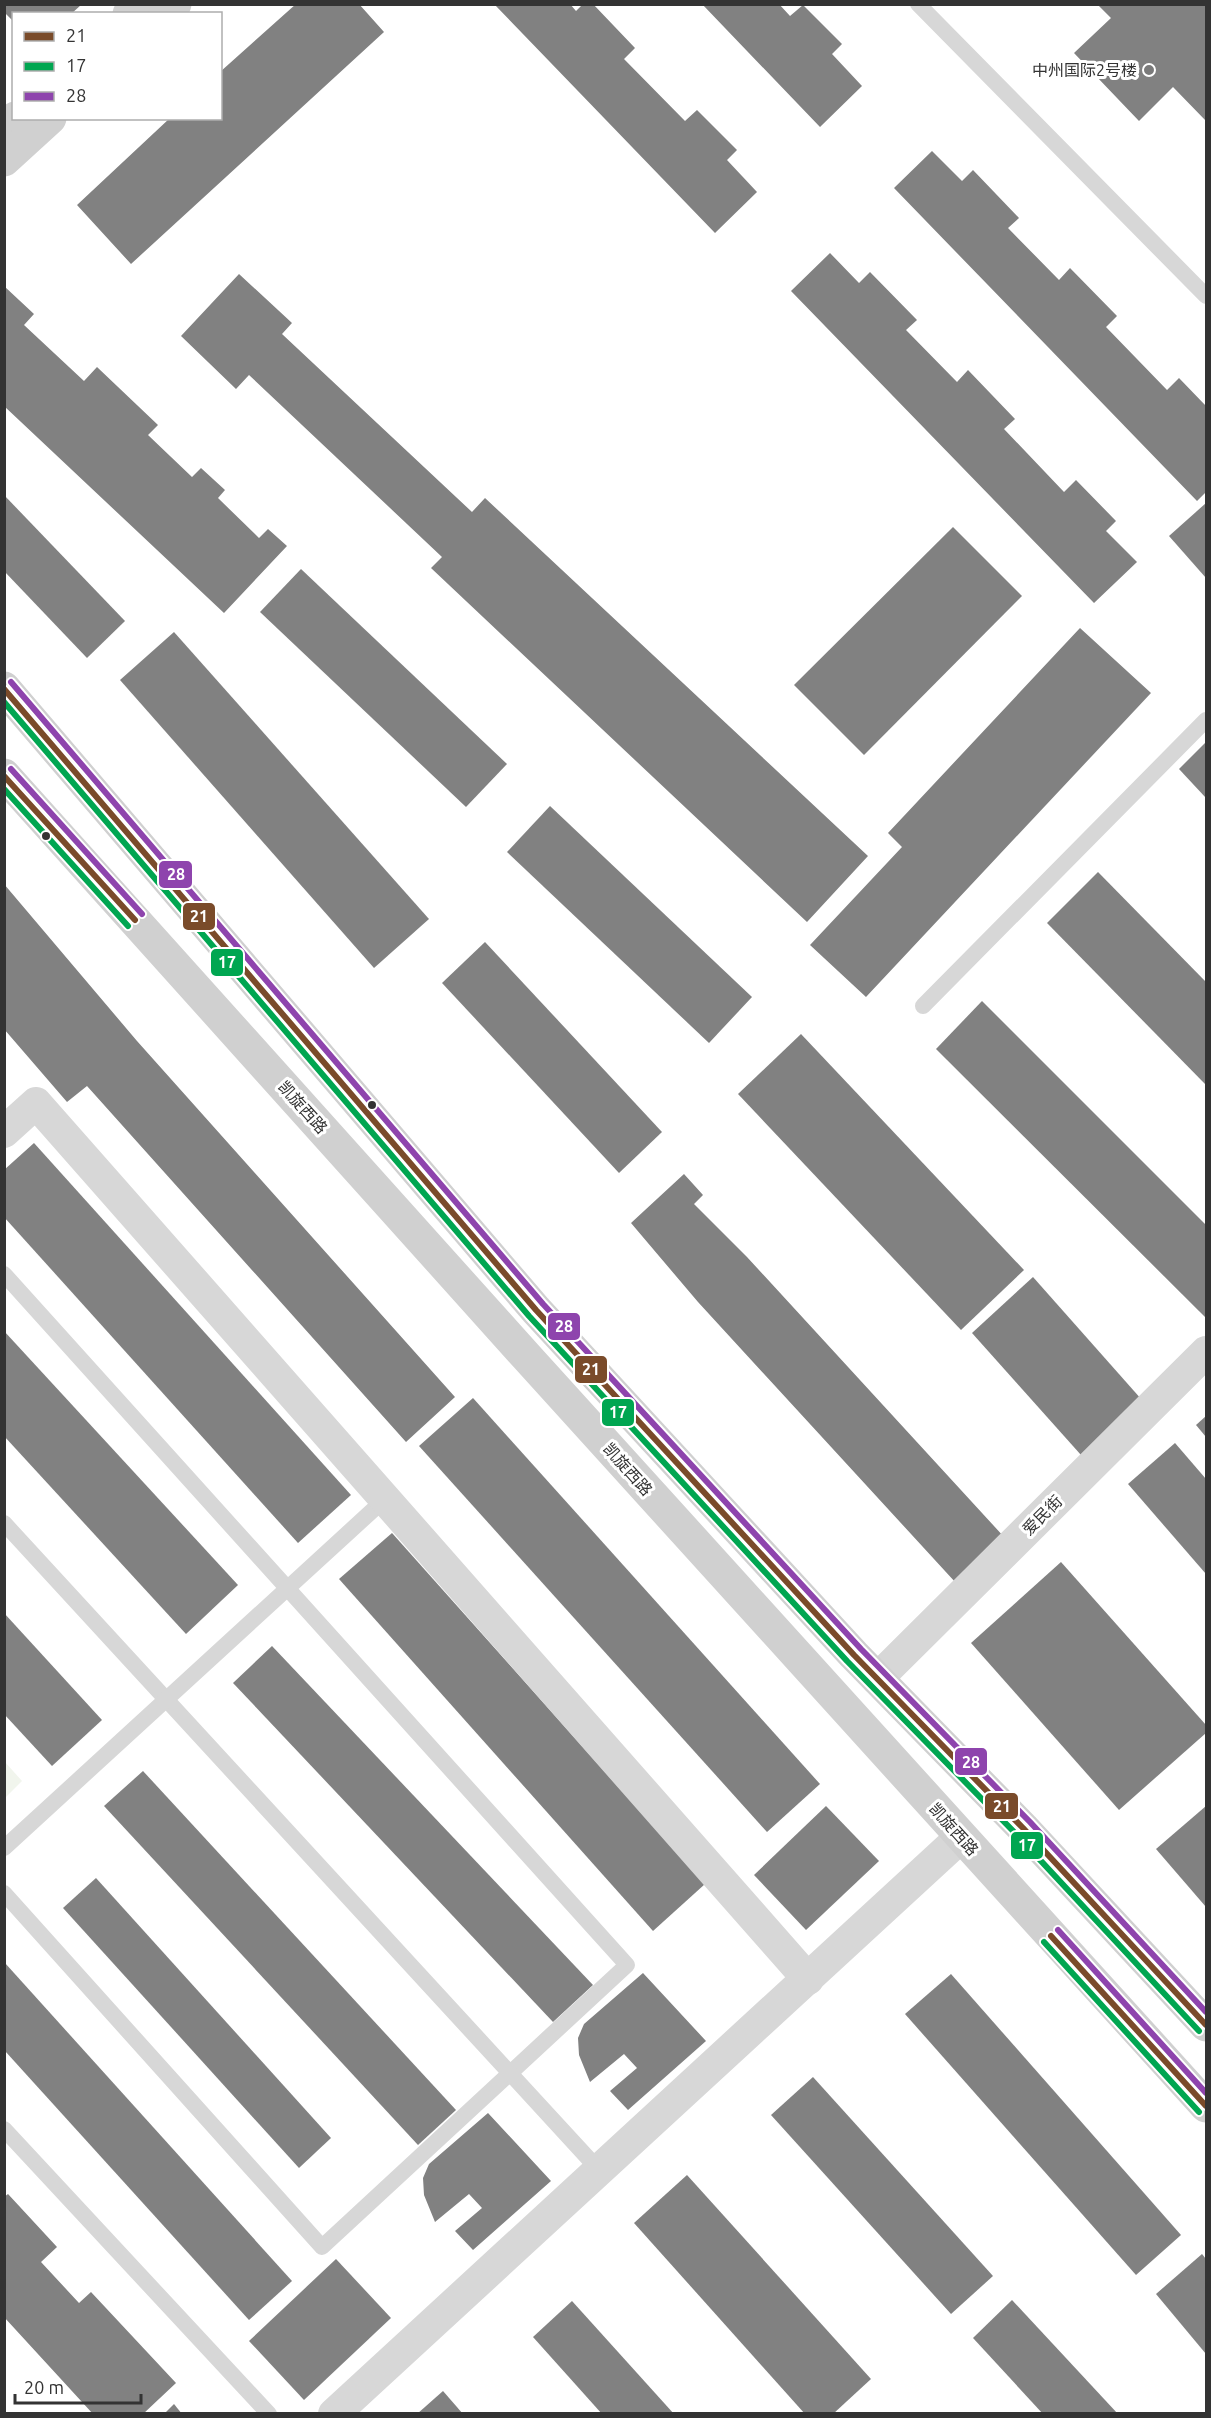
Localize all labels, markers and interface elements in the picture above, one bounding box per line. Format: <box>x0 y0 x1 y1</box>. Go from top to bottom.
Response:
legend <box>12 12 222 120</box>
text: 21 <box>66 25 86 45</box>
text: 17 <box>66 55 86 75</box>
place label: 中州国际2号楼 <box>1032 61 1137 79</box>
marker: 中州国际2号楼 <box>1142 63 1156 77</box>
text: 28 <box>66 85 86 105</box>
unlabelled marker <box>40 830 52 842</box>
line badge: 28 <box>158 860 193 889</box>
text: 28 <box>167 865 185 883</box>
line badge: 21 <box>182 902 216 931</box>
text: 21 <box>190 907 208 925</box>
line badge: 17 <box>210 948 244 977</box>
text: 17 <box>218 953 236 971</box>
street label: 凯旋西路 <box>275 1077 331 1137</box>
unlabelled marker <box>366 1099 378 1111</box>
line badge: 28 <box>547 1312 581 1341</box>
text: 28 <box>555 1317 573 1335</box>
line badge: 21 <box>574 1355 608 1384</box>
text: 21 <box>582 1360 600 1378</box>
line badge: 17 <box>601 1398 635 1427</box>
text: 17 <box>609 1403 627 1421</box>
street label: 凯旋西路 <box>600 1439 656 1499</box>
street label: 爱民街 <box>1019 1492 1065 1538</box>
line badge: 28 <box>954 1747 988 1776</box>
text: 28 <box>962 1753 980 1771</box>
line badge: 21 <box>984 1792 1019 1820</box>
text: 21 <box>993 1797 1011 1815</box>
street label: 凯旋西路 <box>926 1799 982 1859</box>
line badge: 17 <box>1010 1831 1044 1860</box>
text: 17 <box>1018 1836 1036 1854</box>
scale bar <box>15 2367 141 2405</box>
text: 20 m <box>24 2377 64 2397</box>

